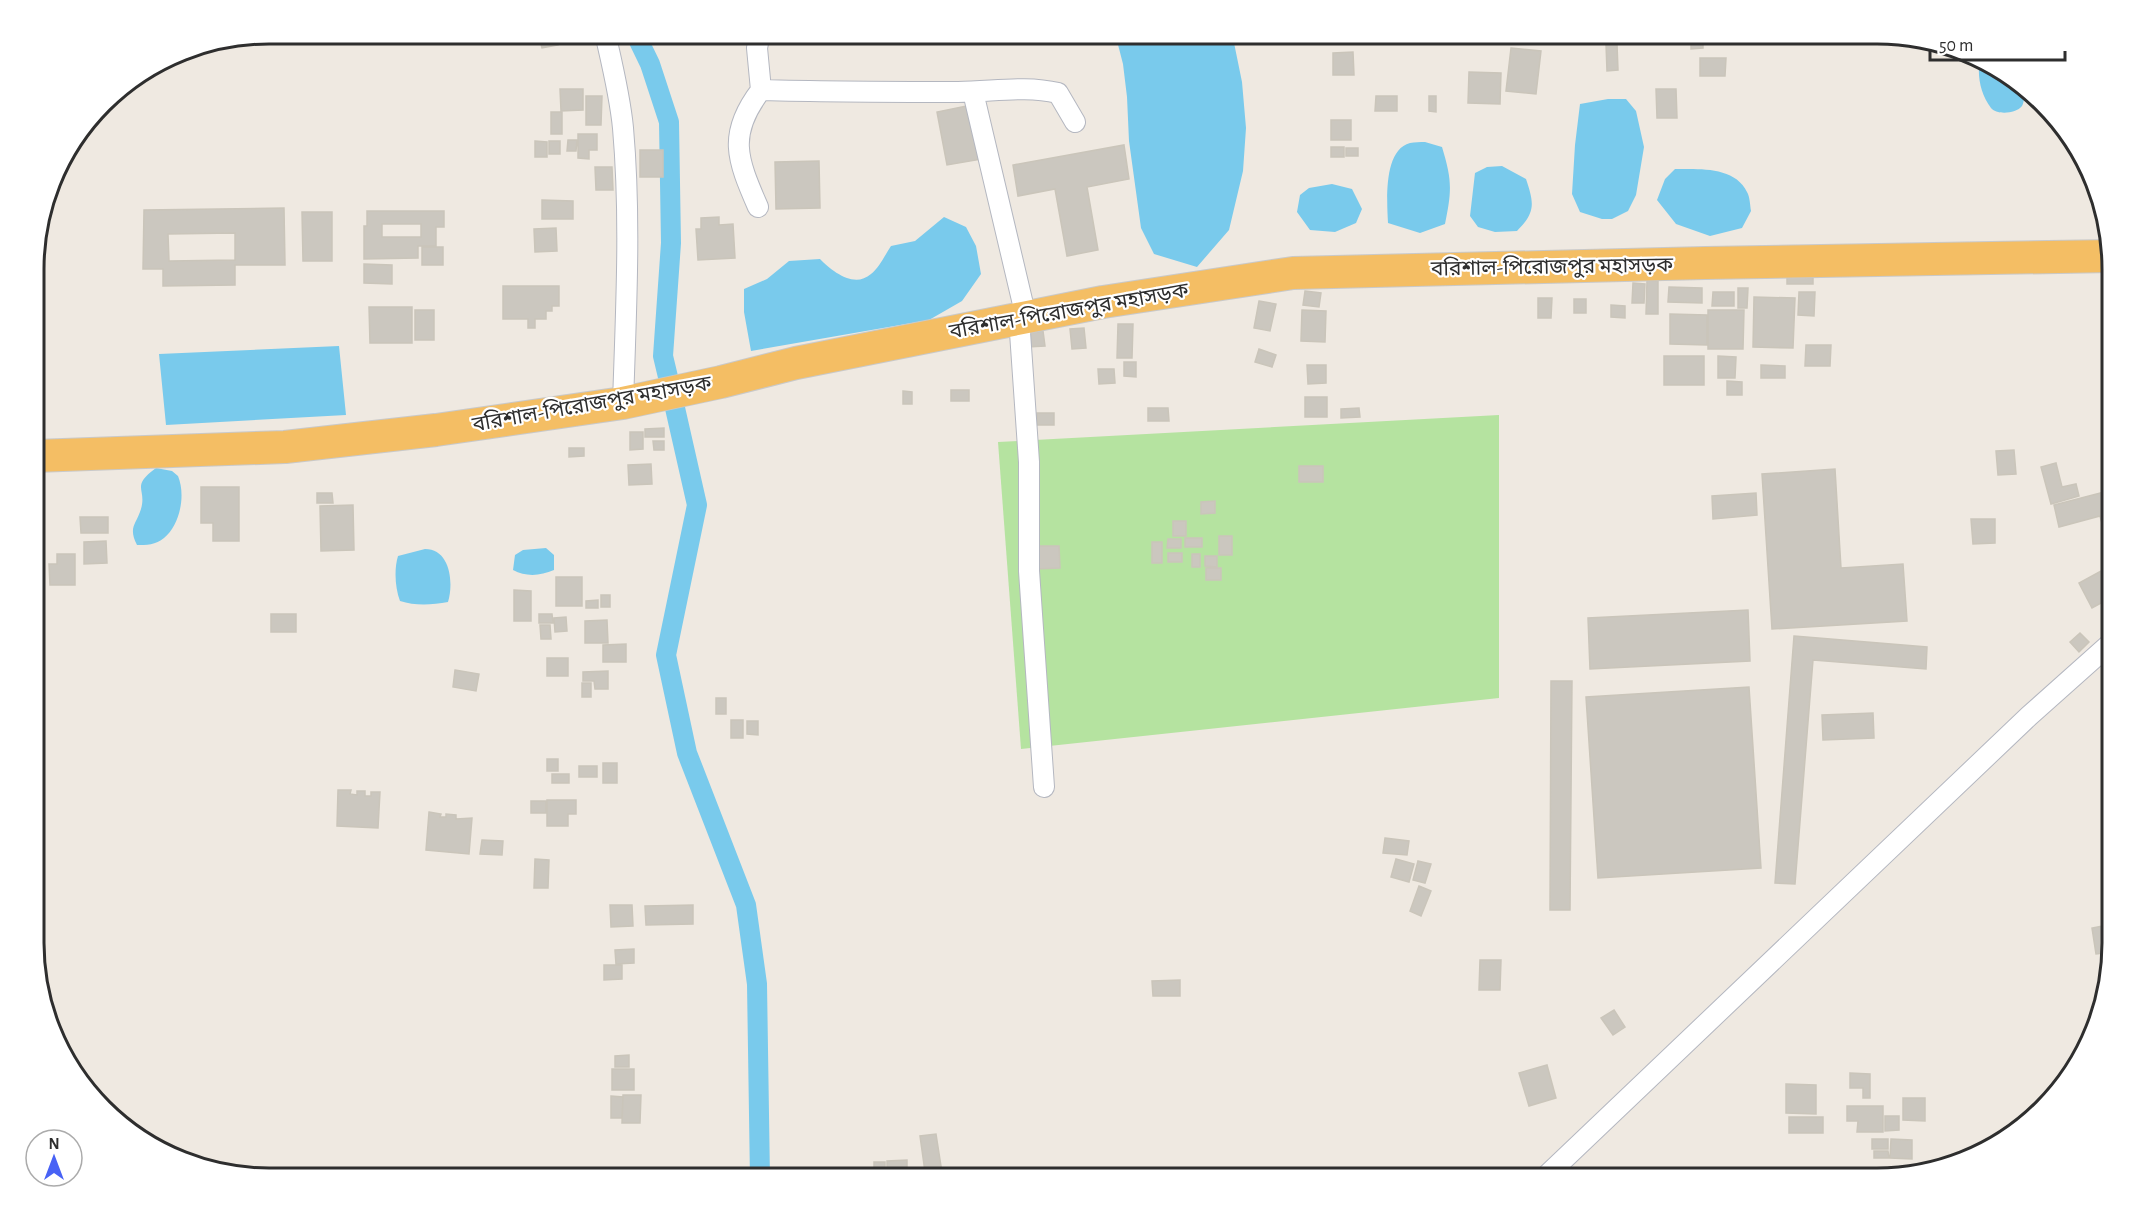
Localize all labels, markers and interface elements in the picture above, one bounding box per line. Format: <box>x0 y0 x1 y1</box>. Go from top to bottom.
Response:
scale bar <box>1930 24 2065 62</box>
text: 50 m <box>1939 37 1973 55</box>
street label: বরিশাল-পিরোজপুর মহাসড়ক <box>1430 252 1674 281</box>
street label: বরিশাল-পিরোজপুর মহাসড়ক <box>946 277 1191 344</box>
street label: বরিশাল-পিরোজপুর মহাসড়ক <box>469 370 714 437</box>
north arrow <box>24 1128 84 1188</box>
text: N <box>48 1136 60 1152</box>

